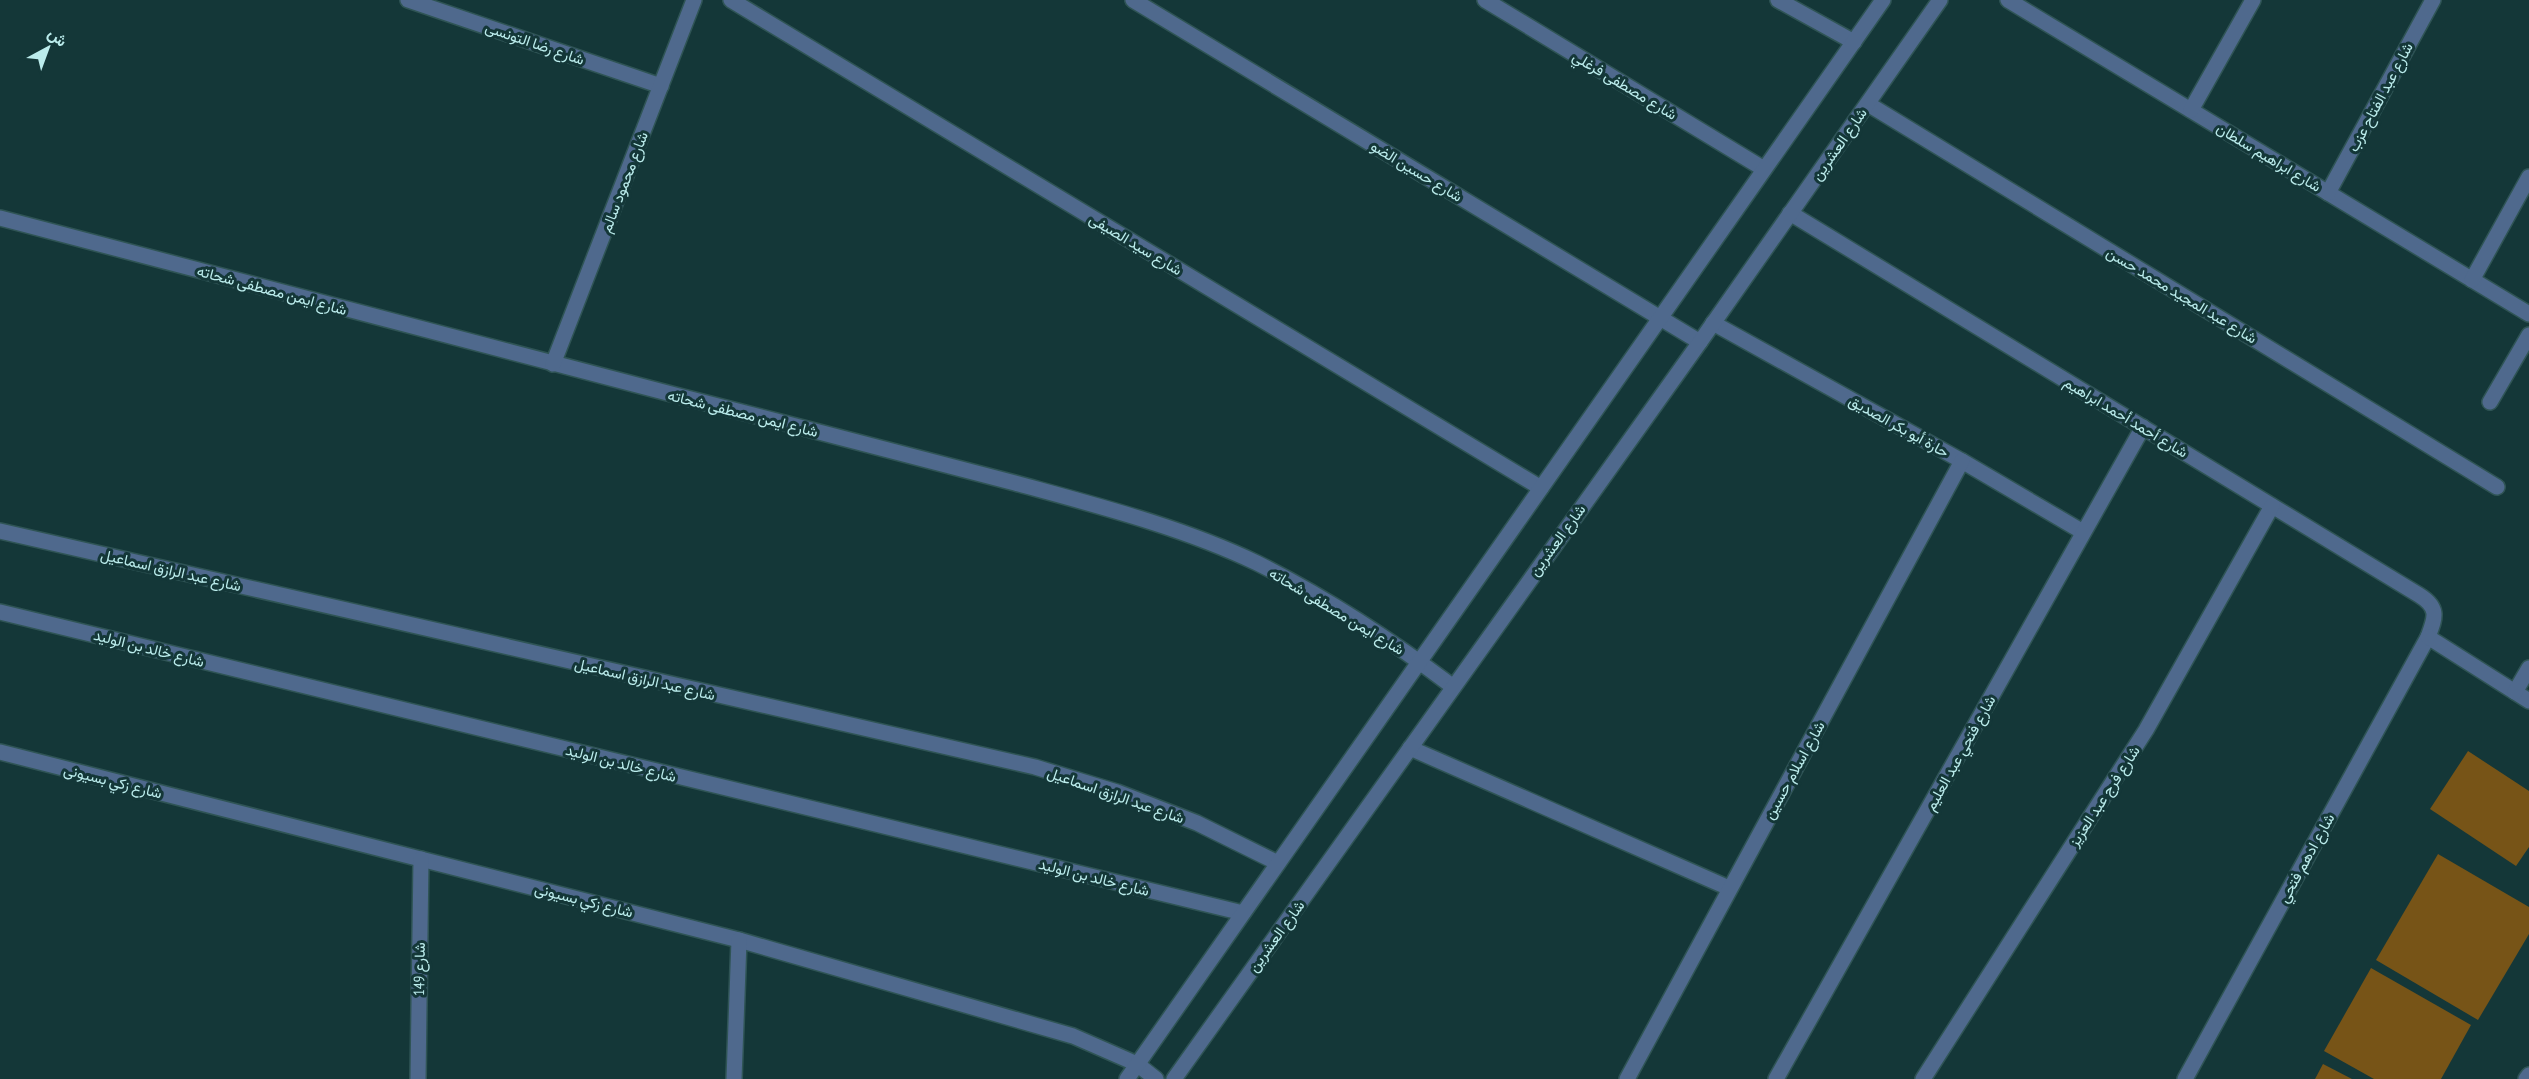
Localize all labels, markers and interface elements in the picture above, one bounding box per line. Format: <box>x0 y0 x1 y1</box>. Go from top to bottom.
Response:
street label: شارع رضا التونسى <box>482 17 587 71</box>
north arrow <box>18 18 78 78</box>
text: ش <box>44 23 72 51</box>
street label: شارع عبد الفتاح عزب <box>2343 39 2419 156</box>
street label: شارع مصطفى فرغلي <box>1567 46 1681 127</box>
street label: شارع العشرين <box>1807 104 1873 185</box>
street label: شارع ابراهيم سلطان <box>2212 118 2325 198</box>
street label: شارع محمود سالم <box>596 129 654 236</box>
street label: شارع حسين الضو <box>1367 136 1466 208</box>
street label: شارع سيد الصيفى <box>1085 209 1186 281</box>
street label: شارع عبد المجيد محمد حسن <box>2102 242 2261 349</box>
street label: شارع ايمن مصطفى شحاته <box>195 261 349 321</box>
street label: شارع أحمد أحمد ابراهيم <box>2059 372 2192 463</box>
street label: شارع ايمن مصطفى شحاته <box>665 385 820 443</box>
street label: حارة أبو بكر الصديق <box>1845 391 1953 462</box>
street label: شارع العشرين <box>1525 500 1591 581</box>
street label: شارع عبد الرازق اسماعيل <box>99 545 243 597</box>
street label: شارع ايمن مصطفى شحاته <box>1265 563 1408 661</box>
street label: شارع خالد بن الوليد <box>91 625 206 673</box>
street label: شارع عبد الرازق اسماعيل <box>573 654 717 706</box>
street label: شارع فتحي عبد العليم <box>1920 692 2003 816</box>
street label: شارع اسلام حسين <box>1759 717 1831 823</box>
street label: شارع خالد بن الوليد <box>563 740 678 788</box>
street label: شارع فرج عبد العزيز <box>2064 742 2145 852</box>
street label: شارع زكي بسيونى <box>61 760 164 806</box>
street label: شارع عبد الرازق اسماعيل <box>1044 763 1187 829</box>
street label: شارع ادهم فتحي <box>2274 810 2342 908</box>
street label: شارع خالد بن الوليد <box>1036 854 1151 902</box>
street label: شارع زكي بسيونى <box>532 879 635 925</box>
street label: شارع العشرين <box>1244 896 1310 977</box>
street label: شارع 149 <box>409 942 431 996</box>

